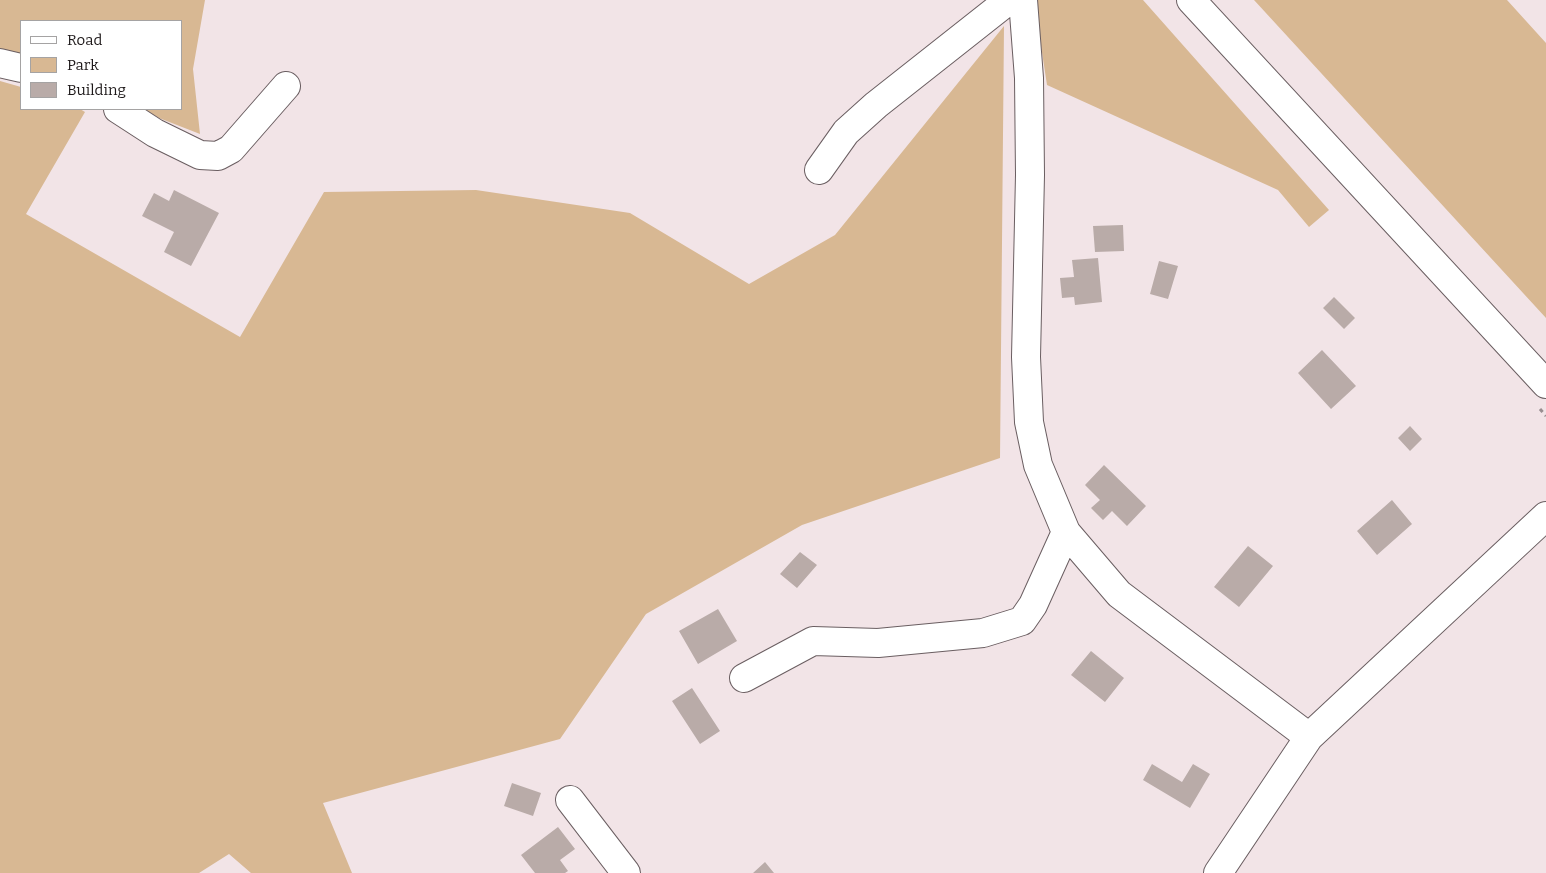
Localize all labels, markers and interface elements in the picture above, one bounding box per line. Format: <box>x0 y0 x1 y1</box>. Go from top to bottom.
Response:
legend <box>20 20 182 110</box>
text: Road <box>67 31 102 49</box>
text: Park <box>67 56 99 74</box>
text: Building <box>67 81 126 99</box>

